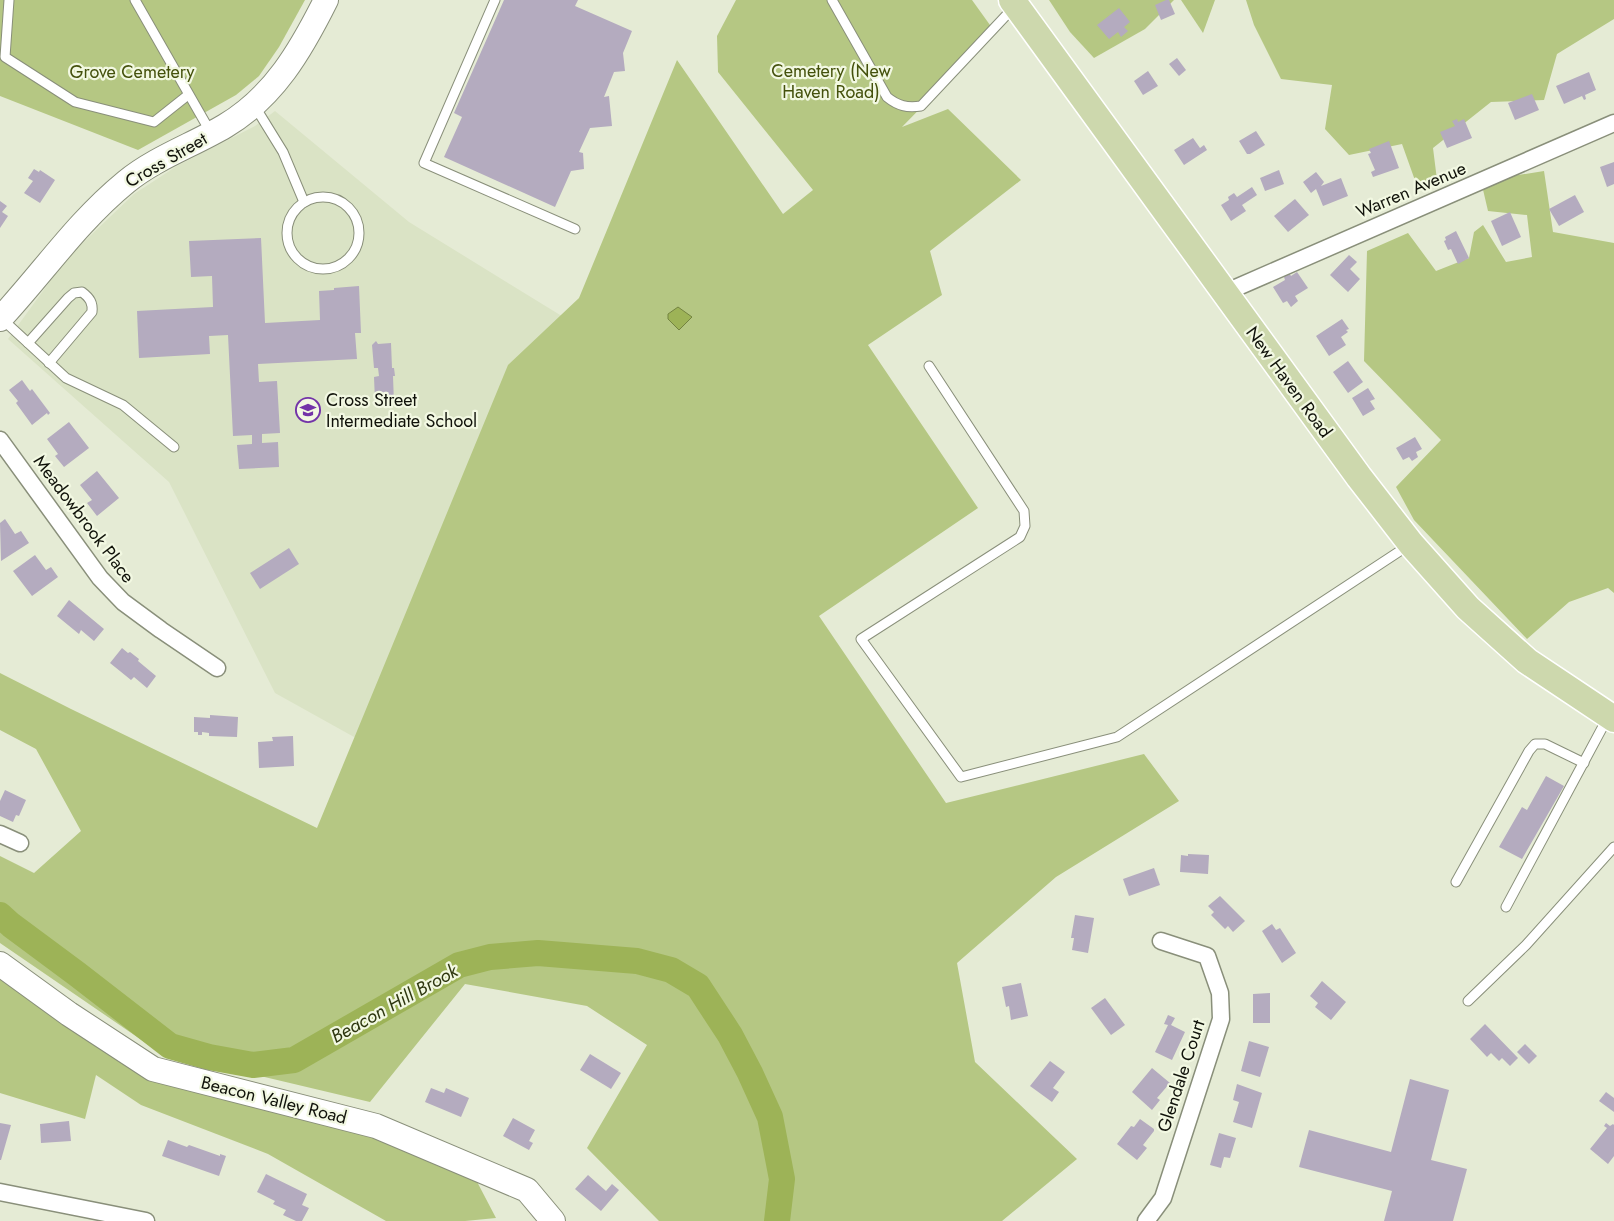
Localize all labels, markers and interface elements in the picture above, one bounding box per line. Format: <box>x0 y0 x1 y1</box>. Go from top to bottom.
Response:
park label: Cemetery (New Haven Road) <box>771 58 891 105</box>
park label: Grove Cemetery <box>70 59 195 85</box>
street label: Cross Street <box>120 126 212 194</box>
street label: Warren Avenue <box>1352 155 1470 225</box>
street label: New Haven Road <box>1240 321 1338 443</box>
place label: Cross Street Intermediate School <box>326 387 477 434</box>
school or university icon: Cross Street Intermediate School <box>295 397 321 423</box>
street label: Meadowbrook Place <box>27 450 141 588</box>
water label: Beacon Hill Brook <box>326 957 463 1050</box>
street label: Glendale Court <box>1151 1016 1212 1135</box>
street label: Beacon Valley Road <box>198 1069 350 1131</box>

